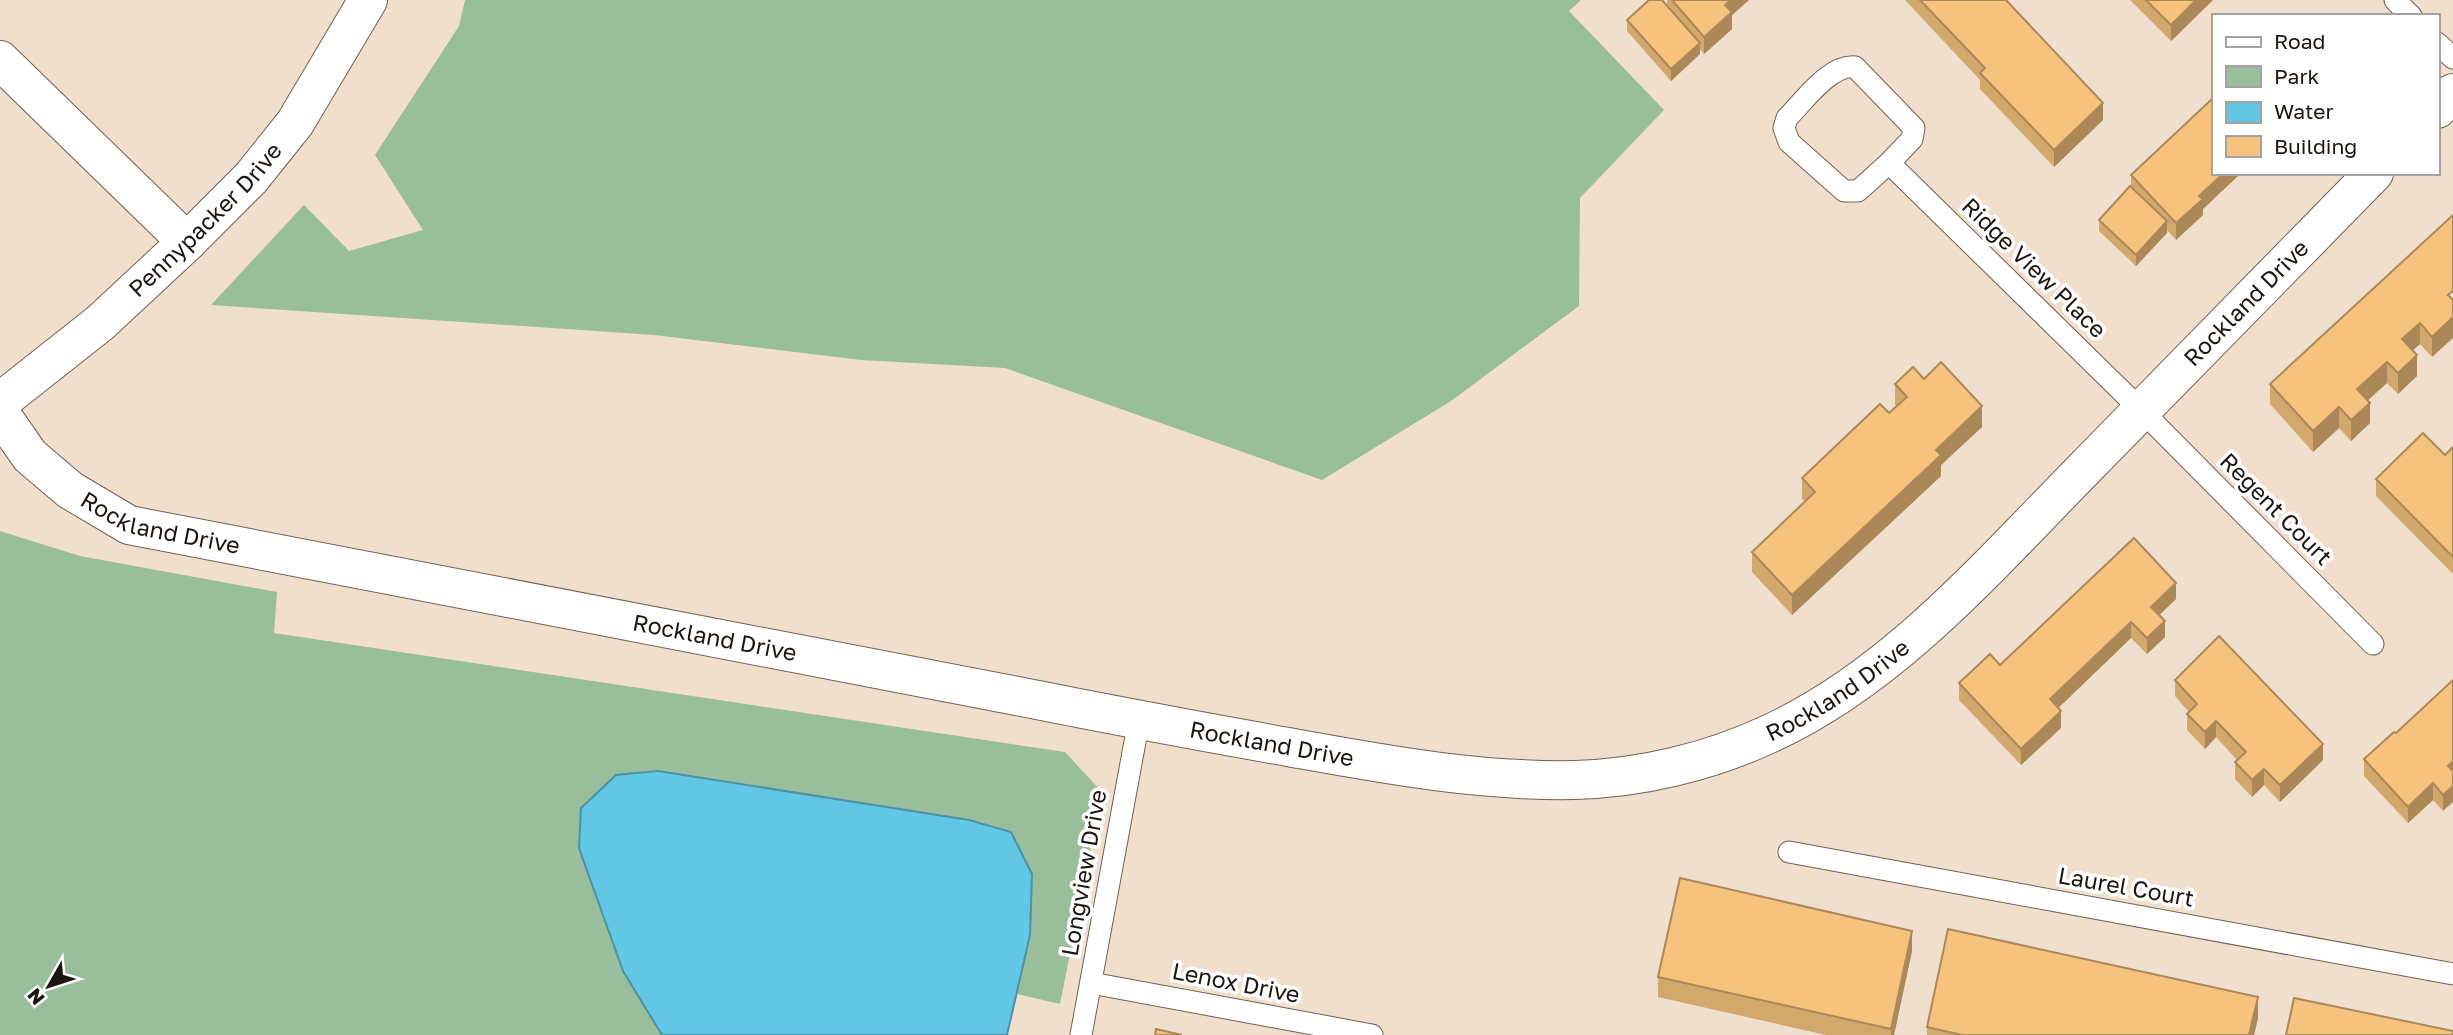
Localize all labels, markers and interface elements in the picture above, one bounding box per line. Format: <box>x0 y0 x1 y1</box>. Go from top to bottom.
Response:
legend <box>2212 14 2439 175</box>
text: Road <box>2274 28 2325 54</box>
text: Park <box>2274 63 2320 89</box>
text: Water <box>2274 98 2334 124</box>
text: Building <box>2274 133 2357 159</box>
street label: Pennypacker Drive <box>122 136 287 302</box>
street label: Ridge View Place <box>1957 191 2113 343</box>
street label: Rockland Drive <box>2177 233 2314 371</box>
street label: Regent Court <box>2215 446 2339 570</box>
street label: Rockland Drive <box>76 485 242 559</box>
street label: Rockland Drive <box>631 607 799 666</box>
street label: Rockland Drive <box>1761 633 1914 747</box>
street label: Rockland Drive <box>1188 714 1356 771</box>
street label: Longview Drive <box>1055 787 1111 958</box>
street label: Laurel Court <box>2056 860 2196 912</box>
north arrow <box>14 951 84 1021</box>
street label: Lenox Drive <box>1170 956 1302 1008</box>
text: N <box>22 984 49 1010</box>

